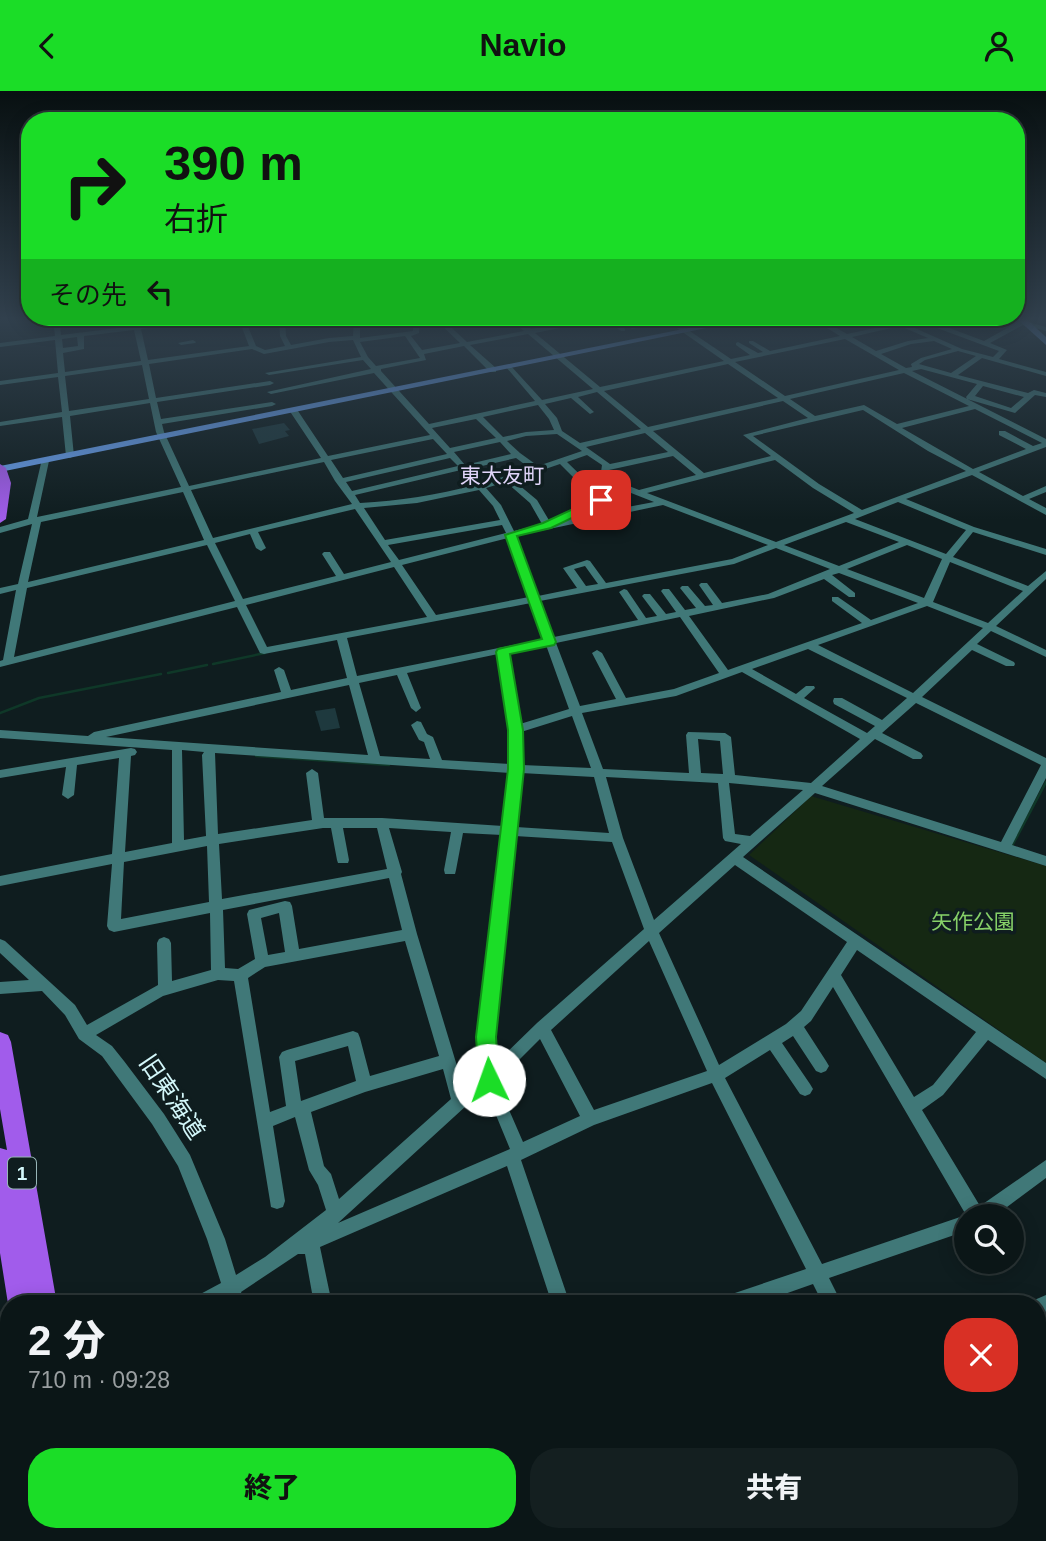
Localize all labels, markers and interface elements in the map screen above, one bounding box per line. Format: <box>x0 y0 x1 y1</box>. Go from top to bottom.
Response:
icon: back <box>28 27 66 65</box>
text: Navio <box>479 27 567 63</box>
icon: person <box>980 27 1018 65</box>
text: 390 m <box>164 136 303 190</box>
icon: right <box>49 140 140 231</box>
text: 右折 <box>164 201 228 237</box>
icon: left <box>141 273 179 311</box>
text: その先 <box>49 280 127 310</box>
district label: 東大友町 <box>460 464 544 487</box>
pin <box>571 470 631 530</box>
icon: arrive <box>582 481 620 519</box>
park label: 矢作公園 <box>931 910 1015 933</box>
position arrow <box>452 1043 526 1117</box>
street label: 旧東海道 <box>134 1049 210 1144</box>
road number: 1 <box>8 1157 36 1189</box>
map controls <box>954 1204 1024 1274</box>
button: search <box>954 1204 1024 1274</box>
text: 2 分 <box>28 1317 105 1364</box>
button: close <box>944 1318 1018 1392</box>
text: 710 m · 09:28 <box>28 1367 170 1393</box>
button: 終了 <box>28 1448 516 1528</box>
button: 共有 <box>530 1448 1018 1528</box>

